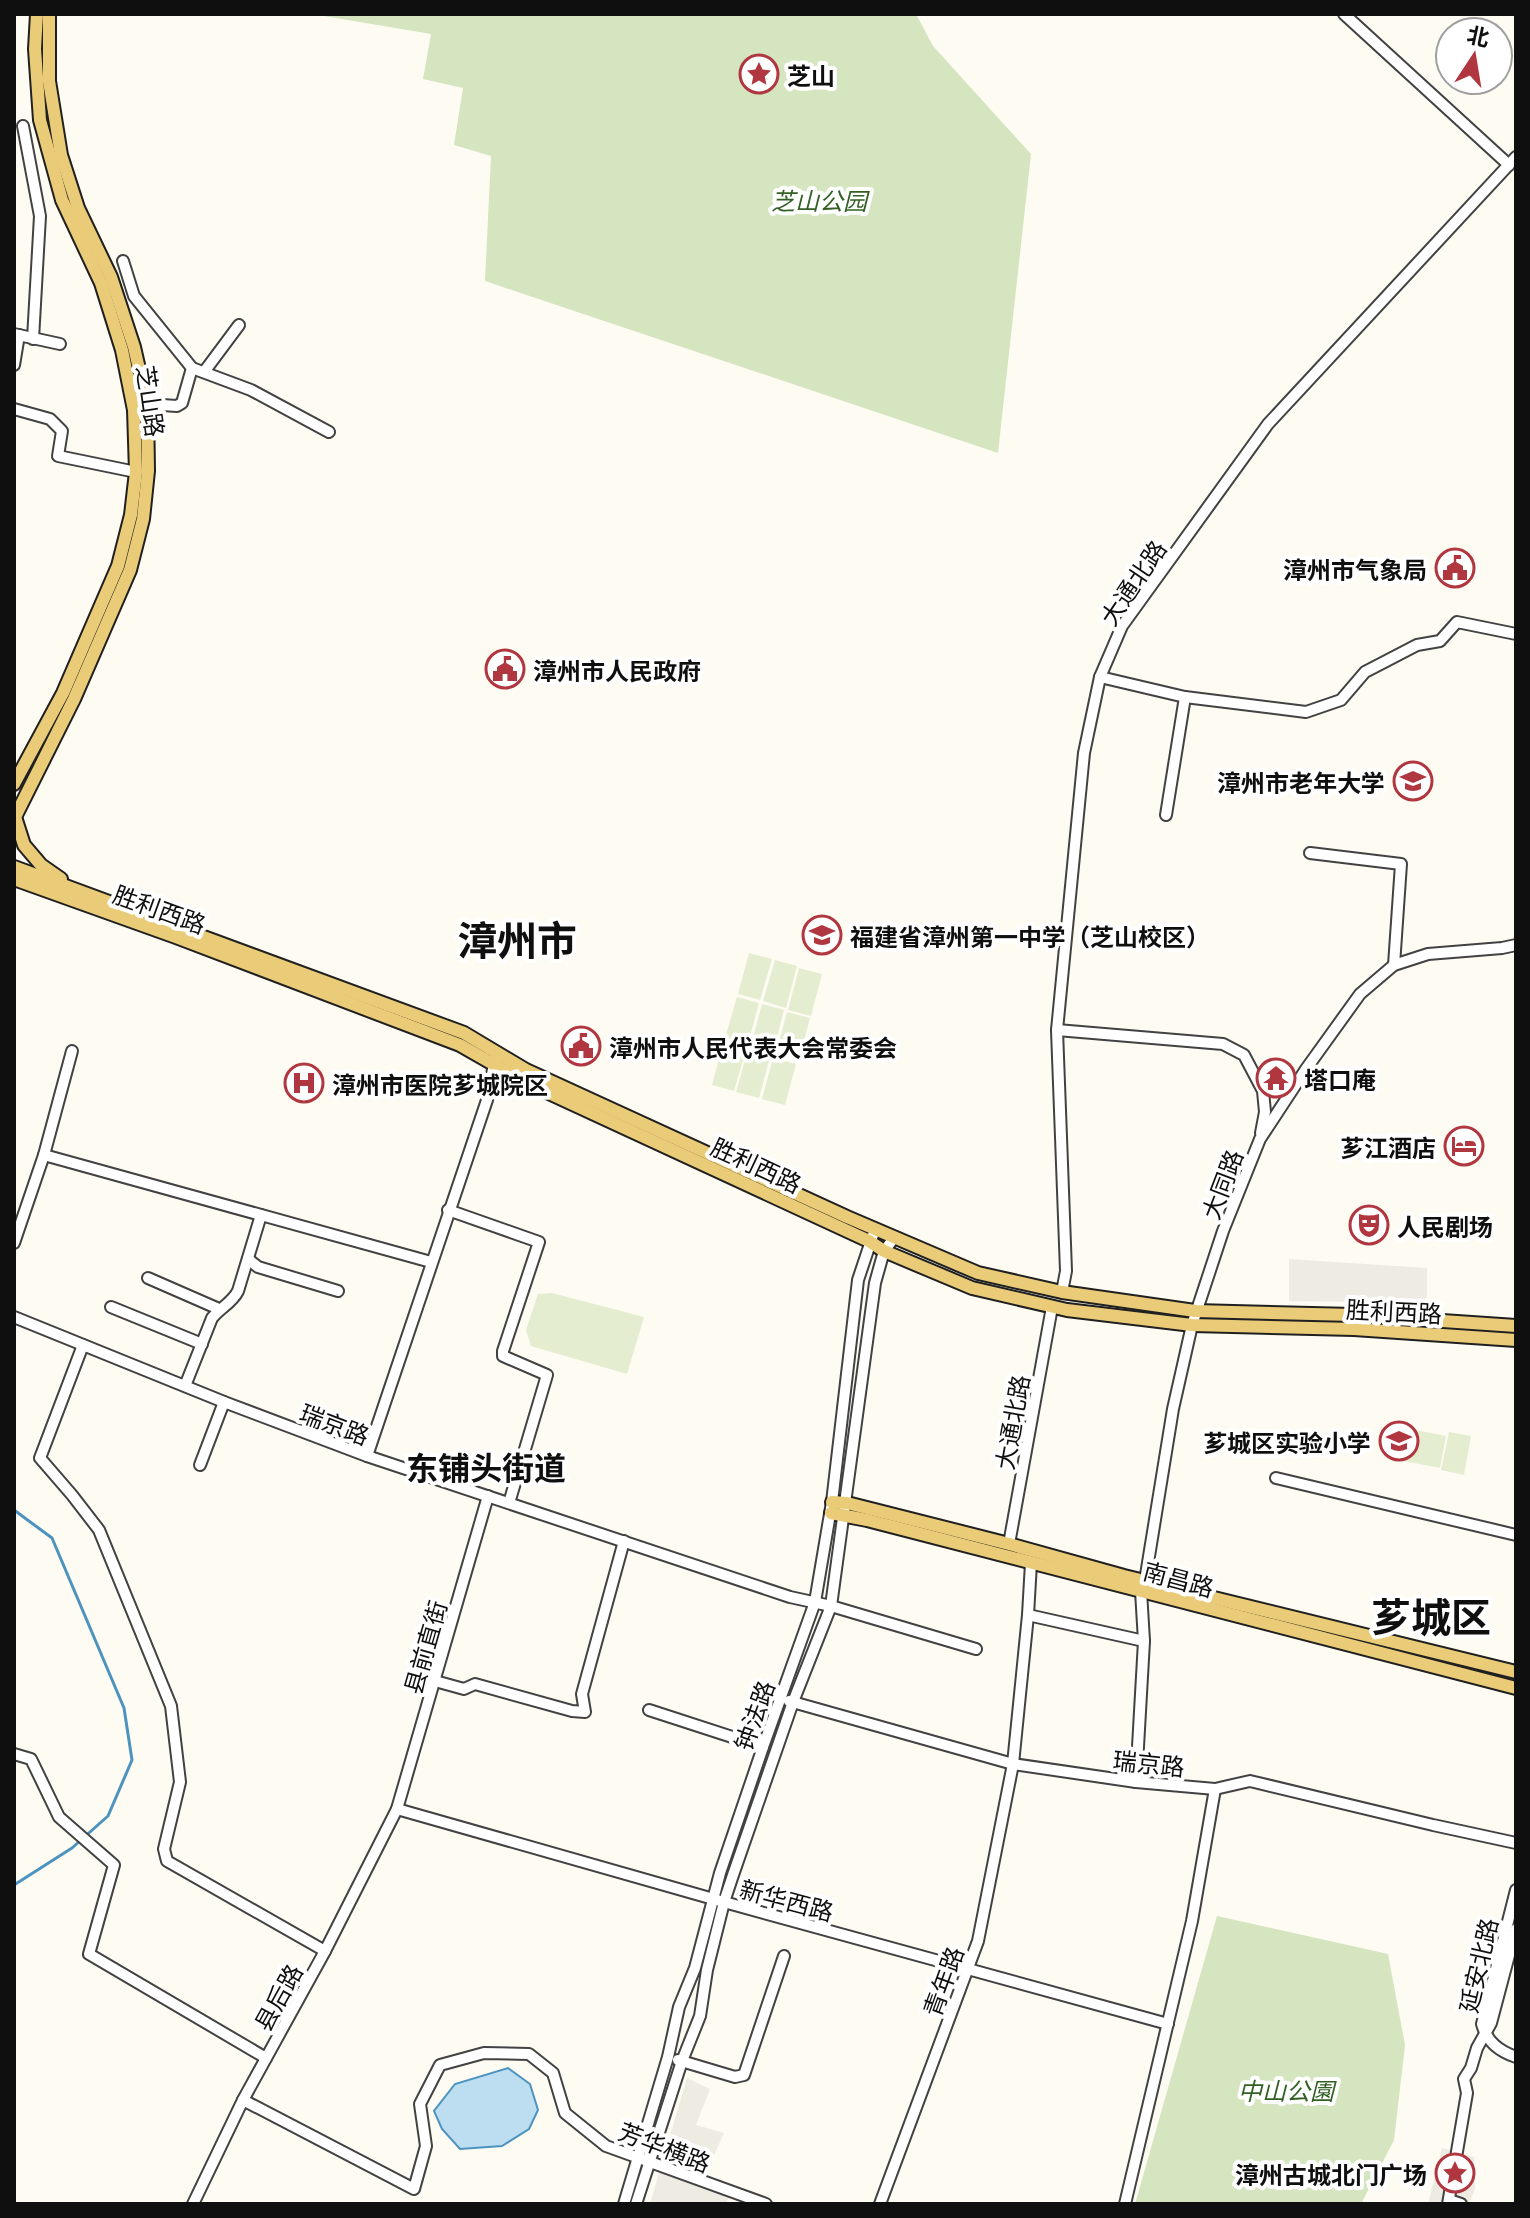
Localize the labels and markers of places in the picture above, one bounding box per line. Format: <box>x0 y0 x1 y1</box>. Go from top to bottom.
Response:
place icon: 芝山 <box>738 53 780 95</box>
place label: 芝山 <box>787 57 835 92</box>
public building icon: 漳州市气象局 <box>1434 547 1476 589</box>
place label: 漳州市气象局 <box>1283 551 1427 586</box>
public building icon: 漳州市人民政府 <box>484 648 526 690</box>
place label: 漳州市人民政府 <box>533 652 701 687</box>
school or university icon: 漳州市老年大学 <box>1392 760 1434 802</box>
place label: 漳州市老年大学 <box>1217 764 1385 799</box>
school or university icon: 福建省漳州第一中学（芝山校区） <box>801 914 843 956</box>
place label: 福建省漳州第一中学（芝山校区） <box>850 918 1210 953</box>
public building icon: 漳州市人民代表大会常委会 <box>560 1025 602 1067</box>
place label: 漳州市人民代表大会常委会 <box>609 1029 897 1064</box>
temple icon: 塔口庵 <box>1255 1057 1297 1099</box>
place label: 塔口庵 <box>1304 1061 1376 1096</box>
hospital icon: 漳州市医院芗城院区 <box>283 1062 325 1104</box>
place label: 漳州市医院芗城院区 <box>332 1066 548 1101</box>
hotel icon: 芗江酒店 <box>1443 1125 1485 1167</box>
place label: 芗江酒店 <box>1340 1129 1436 1164</box>
theatre icon: 人民剧场 <box>1348 1204 1390 1246</box>
place label: 人民剧场 <box>1397 1208 1493 1243</box>
school or university icon: 芗城区实验小学 <box>1378 1420 1420 1462</box>
place label: 芗城区实验小学 <box>1203 1424 1371 1459</box>
place icon: 漳州古城北门广场 <box>1434 2152 1476 2194</box>
place label: 漳州古城北门广场 <box>1235 2156 1427 2191</box>

